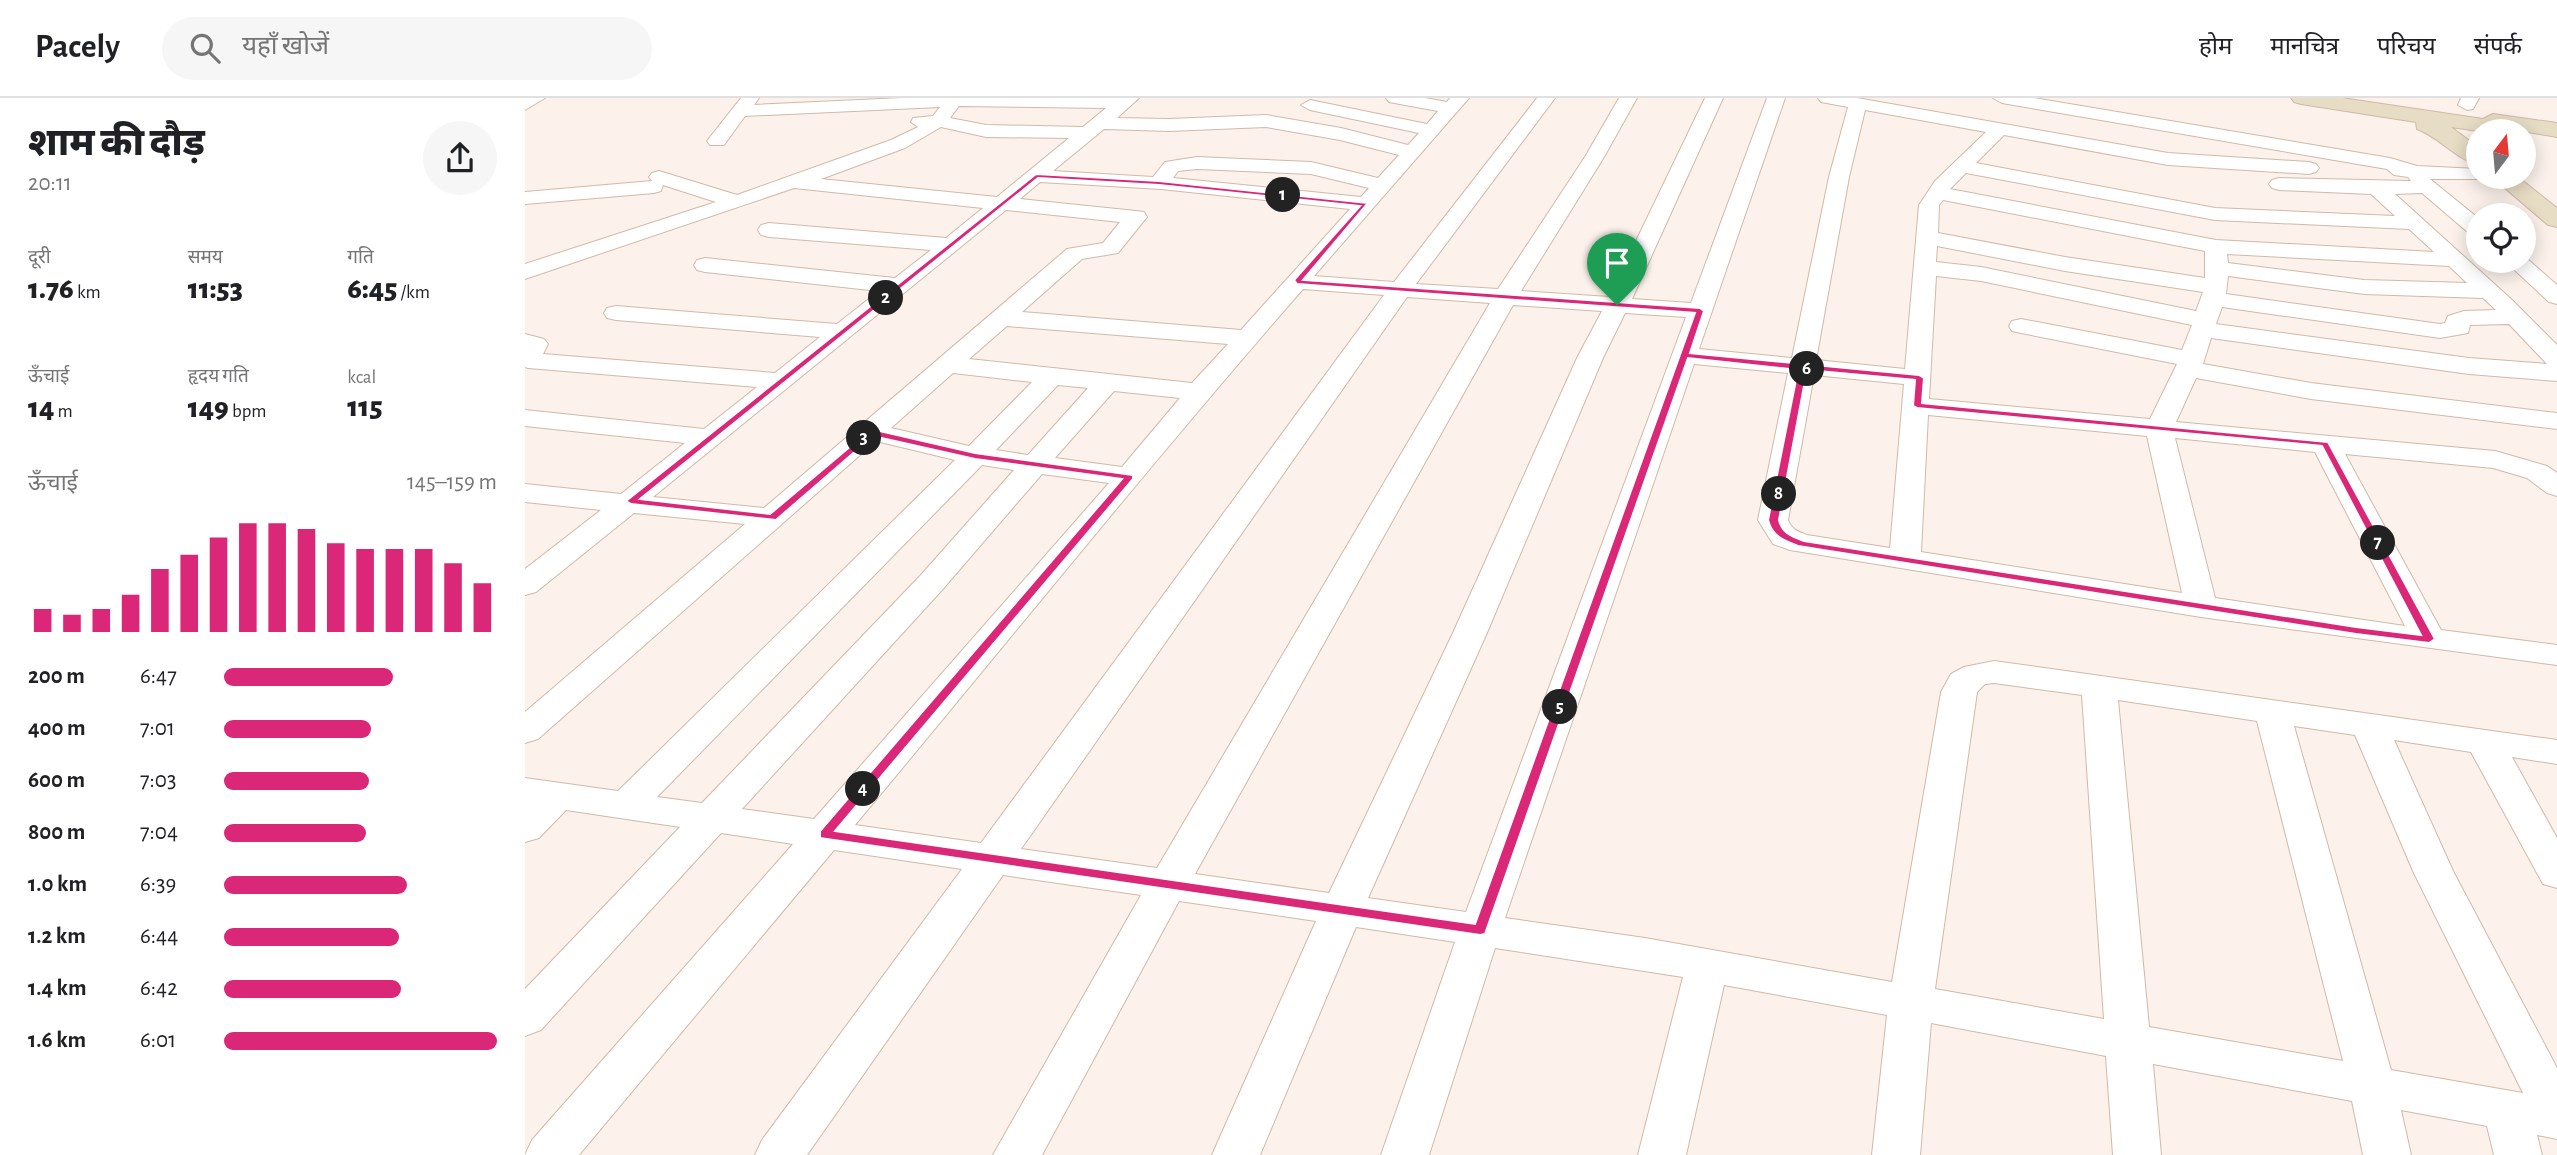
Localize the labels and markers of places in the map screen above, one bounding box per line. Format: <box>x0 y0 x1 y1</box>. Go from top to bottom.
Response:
pin: 1 <box>1265 178 1301 212</box>
pin <box>1587 233 1647 305</box>
pin: 2 <box>869 280 903 316</box>
pin: 6 <box>1789 352 1825 386</box>
pin: 3 <box>847 420 881 456</box>
pin: 8 <box>1761 476 1797 512</box>
pin: 7 <box>2361 526 2395 560</box>
pin: 5 <box>1543 690 1577 724</box>
pin: 4 <box>845 772 881 806</box>

